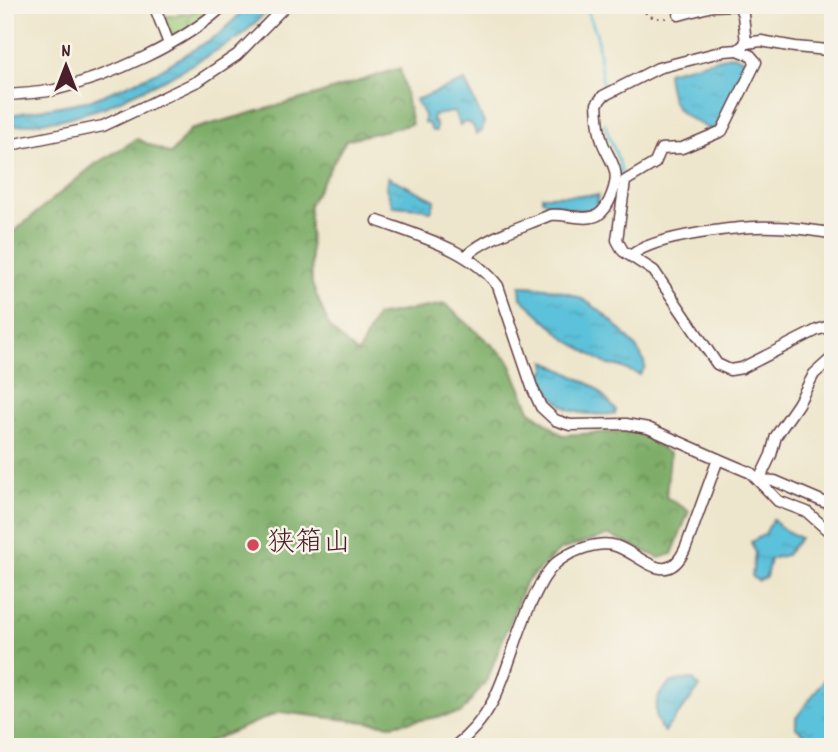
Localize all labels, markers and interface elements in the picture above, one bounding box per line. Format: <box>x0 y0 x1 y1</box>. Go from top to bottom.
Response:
north arrow <box>32 32 102 102</box>
text: N <box>61 39 71 66</box>
place label: 狭箱山 <box>267 525 351 565</box>
marker: 狭箱山 <box>245 537 261 553</box>

